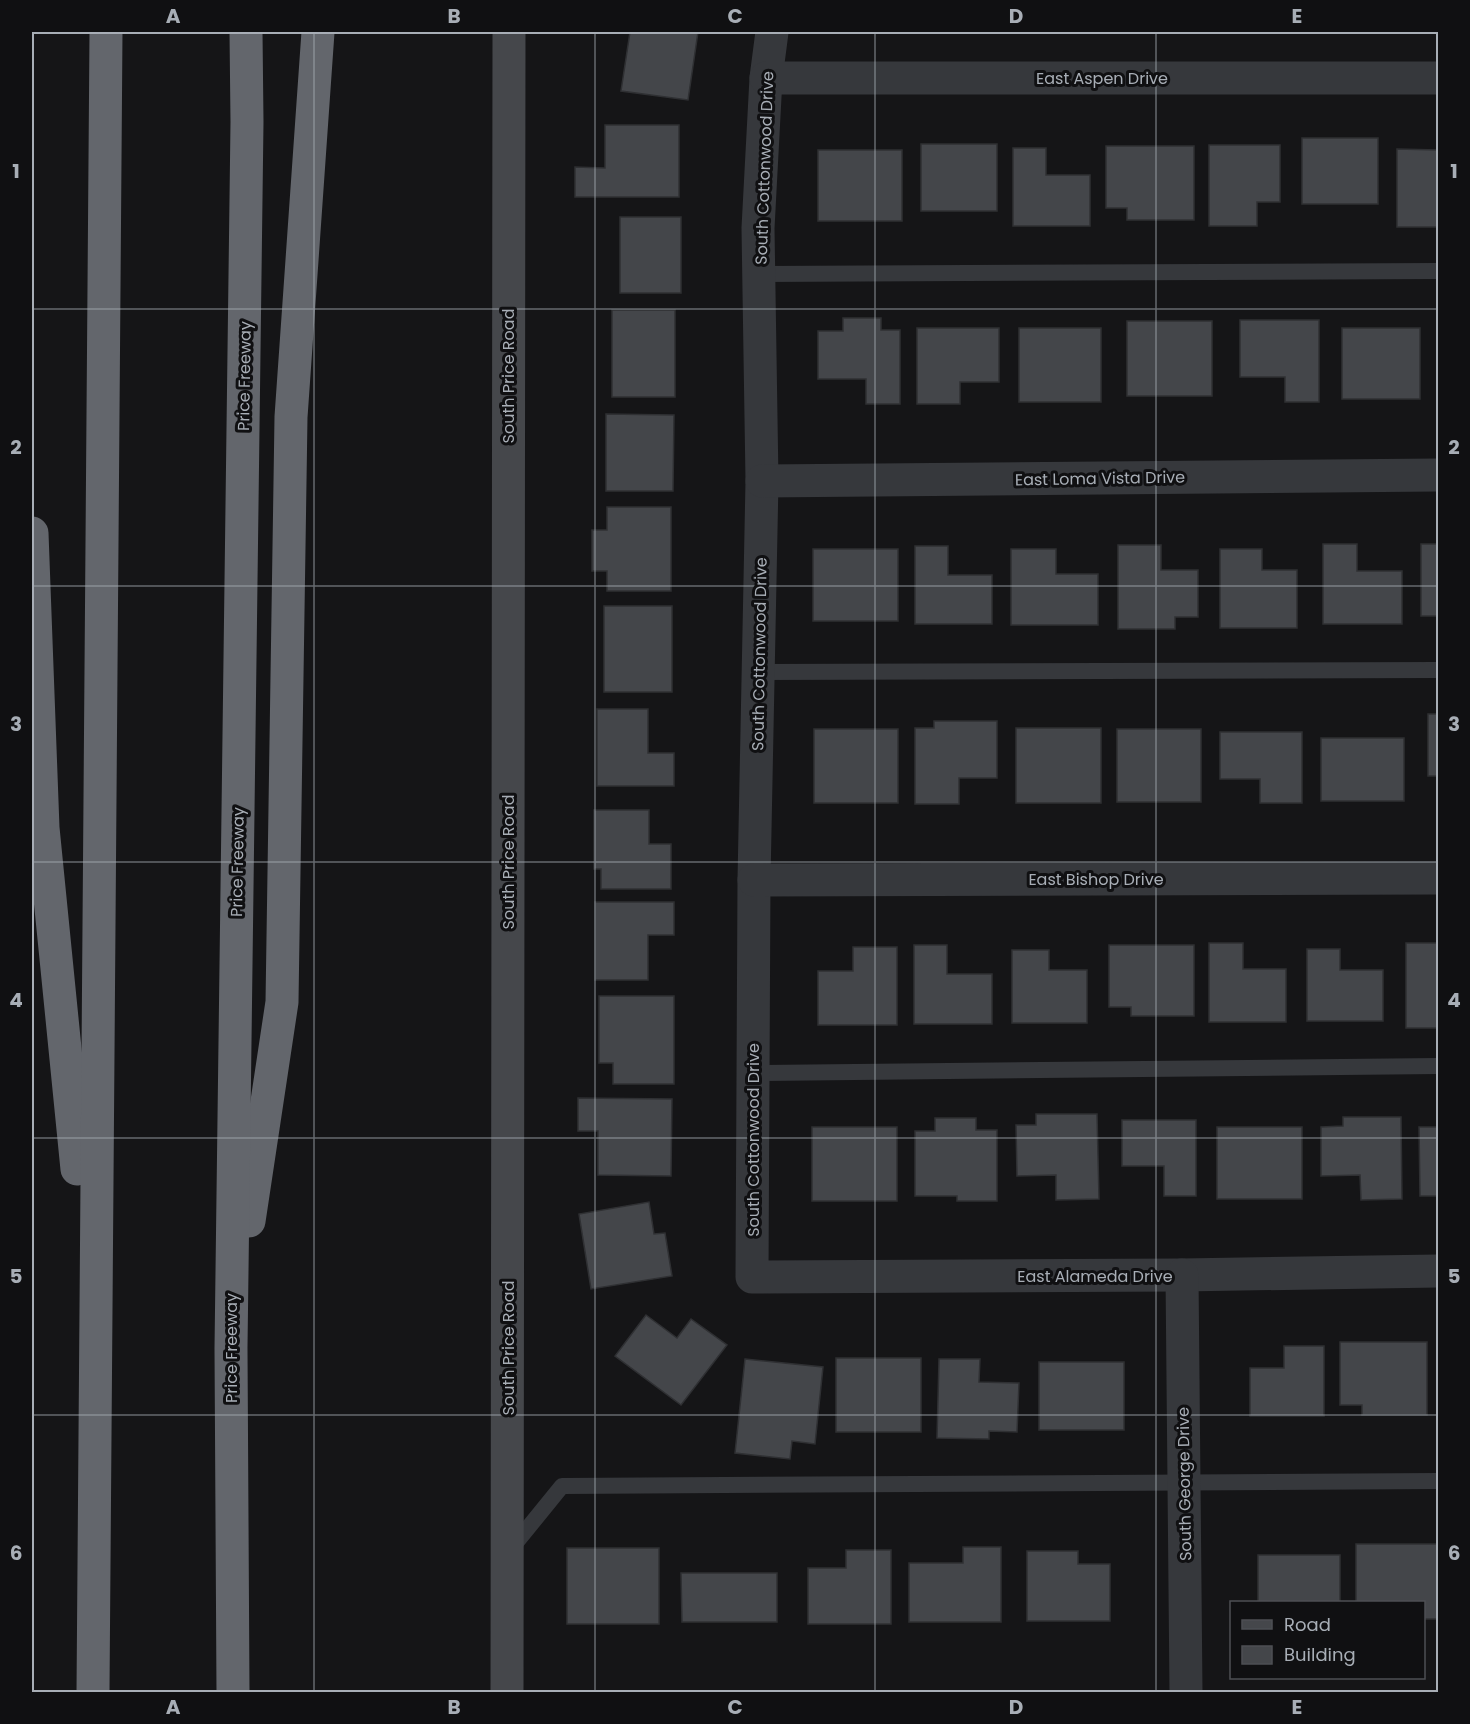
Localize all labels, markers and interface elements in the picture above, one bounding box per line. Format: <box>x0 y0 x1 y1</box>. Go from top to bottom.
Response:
text: A <box>166 2 181 30</box>
text: B <box>447 2 461 30</box>
text: C <box>727 2 743 30</box>
text: D <box>1009 2 1023 30</box>
text: E <box>1292 2 1302 30</box>
street label: East Aspen Drive <box>1036 67 1168 90</box>
street label: South Cottonwood Drive <box>750 71 779 265</box>
text: 1 <box>12 157 20 185</box>
text: 1 <box>1450 157 1458 185</box>
street label: South Price Road <box>497 309 520 443</box>
street label: Price Freeway <box>232 321 257 431</box>
text: 2 <box>10 433 22 461</box>
text: 2 <box>1448 433 1460 461</box>
street label: East Loma Vista Drive <box>1015 466 1185 491</box>
street label: South Cottonwood Drive <box>746 557 773 751</box>
text: 3 <box>10 710 22 738</box>
text: 3 <box>1448 710 1460 738</box>
street label: South Price Road <box>497 795 520 929</box>
street label: Price Freeway <box>225 807 250 917</box>
street label: East Bishop Drive <box>1028 868 1164 891</box>
text: 4 <box>9 986 23 1014</box>
text: 4 <box>1447 986 1461 1014</box>
street label: South Cottonwood Drive <box>742 1043 765 1237</box>
text: 5 <box>10 1262 23 1290</box>
text: 5 <box>1448 1262 1461 1290</box>
street label: East Alameda Drive <box>1017 1265 1173 1288</box>
street label: South Price Road <box>497 1281 520 1415</box>
street label: Price Freeway <box>220 1293 243 1403</box>
street label: South George Drive <box>1172 1407 1197 1561</box>
text: 6 <box>10 1539 22 1567</box>
text: 6 <box>1448 1539 1460 1567</box>
legend <box>1230 1601 1425 1679</box>
text: Road <box>1284 1612 1331 1637</box>
text: Building <box>1284 1642 1356 1667</box>
text: A <box>166 1693 181 1721</box>
text: B <box>447 1693 461 1721</box>
text: C <box>727 1693 743 1721</box>
text: D <box>1009 1693 1023 1721</box>
text: E <box>1292 1693 1302 1721</box>

